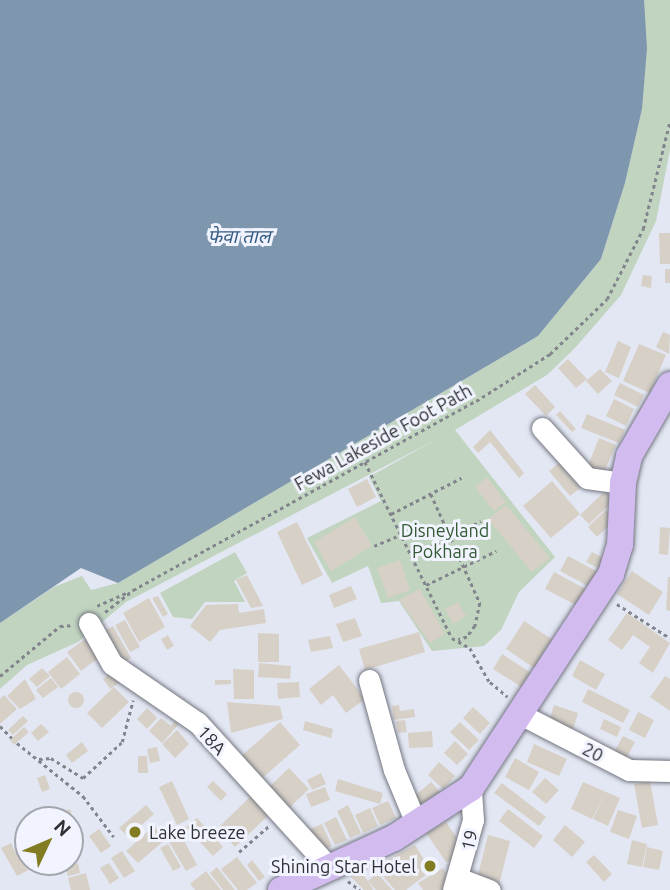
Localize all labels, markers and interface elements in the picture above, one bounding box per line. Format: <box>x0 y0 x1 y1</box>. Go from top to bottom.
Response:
water label: फेवा ताल <box>207 226 271 248</box>
street label: Fewa Lakeside Foot Path <box>290 379 476 495</box>
park label: Disneyland Pokhara <box>401 520 489 562</box>
street label: 18A <box>193 721 231 759</box>
street label: 20 <box>579 738 607 766</box>
north arrow <box>14 806 84 876</box>
text: N <box>50 815 76 841</box>
place label: Lake breeze <box>149 821 246 843</box>
marker: Lake breeze <box>127 824 143 840</box>
street label: 19 <box>456 828 482 852</box>
place label: Shining Star Hotel <box>271 855 416 877</box>
marker: Shining Star Hotel <box>422 858 438 874</box>

